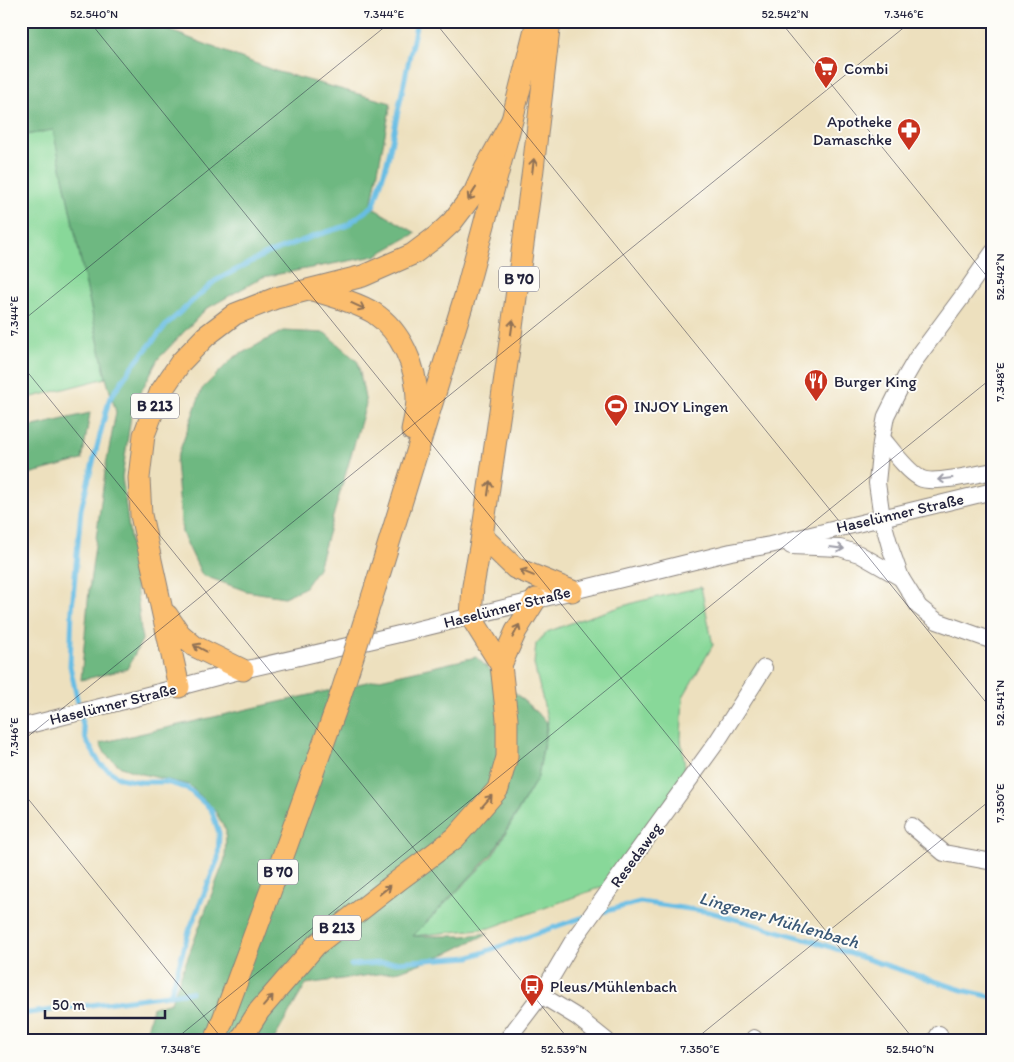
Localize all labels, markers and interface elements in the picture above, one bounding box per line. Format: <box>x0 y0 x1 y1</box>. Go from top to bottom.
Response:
text: 52.540°N <box>70 7 118 21</box>
text: 7.344°E <box>364 7 404 21</box>
text: 52.542°N <box>761 7 809 21</box>
text: 7.346°E <box>884 7 924 21</box>
supermarket icon: Combi <box>813 55 839 89</box>
place label: Combi <box>844 59 888 78</box>
place label: Apotheke Damaschke <box>813 112 892 149</box>
pharmacy icon: Apotheke Damaschke <box>896 117 922 151</box>
one-way arrow <box>529 158 539 174</box>
one-way arrow <box>467 187 478 201</box>
text: 52.542°N <box>993 253 1007 301</box>
road number: B 70 <box>499 266 539 292</box>
text: 7.344°E <box>7 296 21 336</box>
one-way arrow <box>350 302 365 311</box>
one-way arrow <box>507 319 517 335</box>
text: 7.348°E <box>993 362 1007 402</box>
restaurant icon: Burger King <box>803 368 829 402</box>
place label: Burger King <box>834 372 918 391</box>
sports icon: INJOY Lingen <box>603 393 629 427</box>
road number: B 213 <box>131 394 179 418</box>
place label: INJOY Lingen <box>634 397 728 416</box>
one-way arrow <box>937 474 953 484</box>
one-way arrow <box>484 480 494 496</box>
street label: Haselünner Straße <box>834 489 966 537</box>
one-way arrow <box>828 543 844 553</box>
one-way arrow <box>520 568 535 577</box>
street label: Haselünner Straße <box>442 582 572 632</box>
one-way arrow <box>511 624 521 639</box>
one-way arrow <box>192 643 207 653</box>
street label: Haselünner Straße <box>48 679 178 729</box>
text: 52.541°N <box>993 680 1007 726</box>
text: 7.346°E <box>7 717 21 757</box>
text: 7.350°E <box>993 783 1007 823</box>
one-way arrow <box>481 794 493 807</box>
street label: Resedaweg <box>606 818 666 891</box>
road number: B 70 <box>258 860 298 884</box>
one-way arrow <box>378 885 392 895</box>
water label: Lingener Mühlenbach <box>697 887 862 953</box>
road number: B 213 <box>313 916 361 940</box>
bus stop icon: Pleus/Mühlenbach <box>519 973 545 1007</box>
place label: Pleus/Mühlenbach <box>550 977 678 996</box>
scale bar <box>45 987 165 1019</box>
one-way arrow <box>262 995 273 1008</box>
text: 50 m <box>52 996 85 1014</box>
text: 7.348°E <box>161 1042 201 1056</box>
text: 52.539°N <box>541 1042 587 1056</box>
text: 7.350°E <box>680 1042 720 1056</box>
text: 52.540°N <box>886 1042 934 1056</box>

